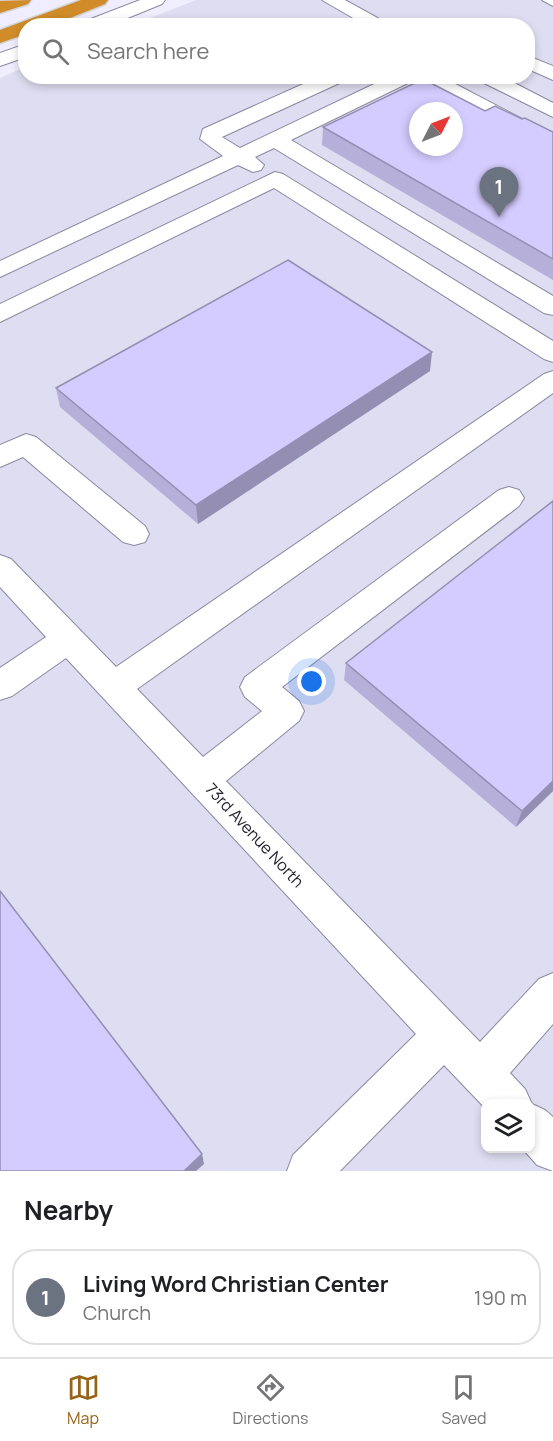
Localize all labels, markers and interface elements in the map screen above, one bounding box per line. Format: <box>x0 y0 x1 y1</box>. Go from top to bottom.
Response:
search box <box>18 18 535 84</box>
icon: search <box>39 35 72 68</box>
text: Search here <box>87 36 209 66</box>
north arrow <box>409 102 463 156</box>
pin: 1 <box>480 168 518 217</box>
your location <box>297 667 326 696</box>
street label: 73rd Avenue North <box>201 778 309 892</box>
map controls <box>481 1099 535 1153</box>
button: layers <box>481 1099 535 1153</box>
text: Nearby <box>24 1192 113 1228</box>
text: Living Word Christian Center <box>83 1269 389 1299</box>
text: 1 <box>41 1284 50 1311</box>
text: 190 m <box>474 1284 527 1311</box>
text: Church <box>83 1299 151 1326</box>
tab: Map <box>67 1371 100 1429</box>
tab: Directions <box>233 1371 308 1429</box>
tab: Saved <box>441 1371 486 1429</box>

